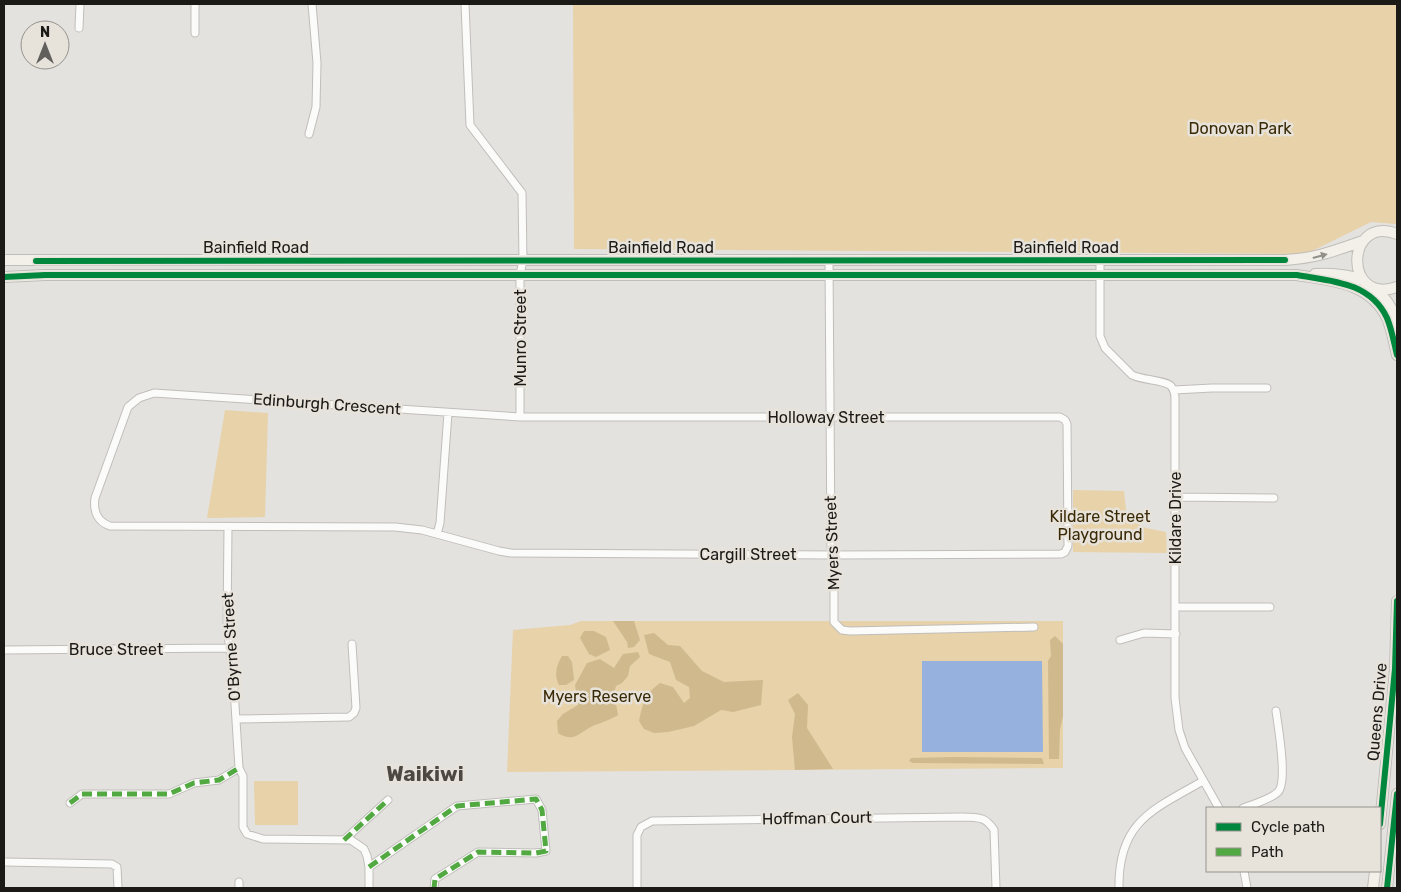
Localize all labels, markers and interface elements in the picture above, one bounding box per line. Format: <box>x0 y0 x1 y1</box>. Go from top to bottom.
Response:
north arrow <box>20 20 70 70</box>
text: N <box>40 24 50 41</box>
park label: Donovan Park <box>1188 119 1292 138</box>
street label: Bainfield Road <box>203 238 309 257</box>
street label: Bainfield Road <box>608 238 714 257</box>
street label: Bainfield Road <box>1013 238 1119 257</box>
one-way arrow <box>1312 251 1327 259</box>
street label: Munro Street <box>511 289 530 387</box>
street label: Edinburgh Crescent <box>252 389 402 419</box>
street label: Holloway Street <box>767 408 885 427</box>
street label: Kildare Drive <box>1166 471 1185 565</box>
street label: Myers Street <box>821 495 843 591</box>
park label: Kildare Street Playground <box>1050 507 1150 544</box>
street label: Cargill Street <box>700 545 796 564</box>
street label: O'Byrne Street <box>218 592 244 702</box>
street label: Bruce Street <box>69 640 163 659</box>
street label: Queens Drive <box>1363 662 1391 762</box>
park label: Myers Reserve <box>543 687 651 706</box>
district label: Waikiwi <box>386 761 464 786</box>
legend <box>1206 807 1381 872</box>
street label: Hoffman Court <box>762 808 872 828</box>
text: Cycle path <box>1251 818 1325 836</box>
text: Path <box>1251 843 1284 861</box>

